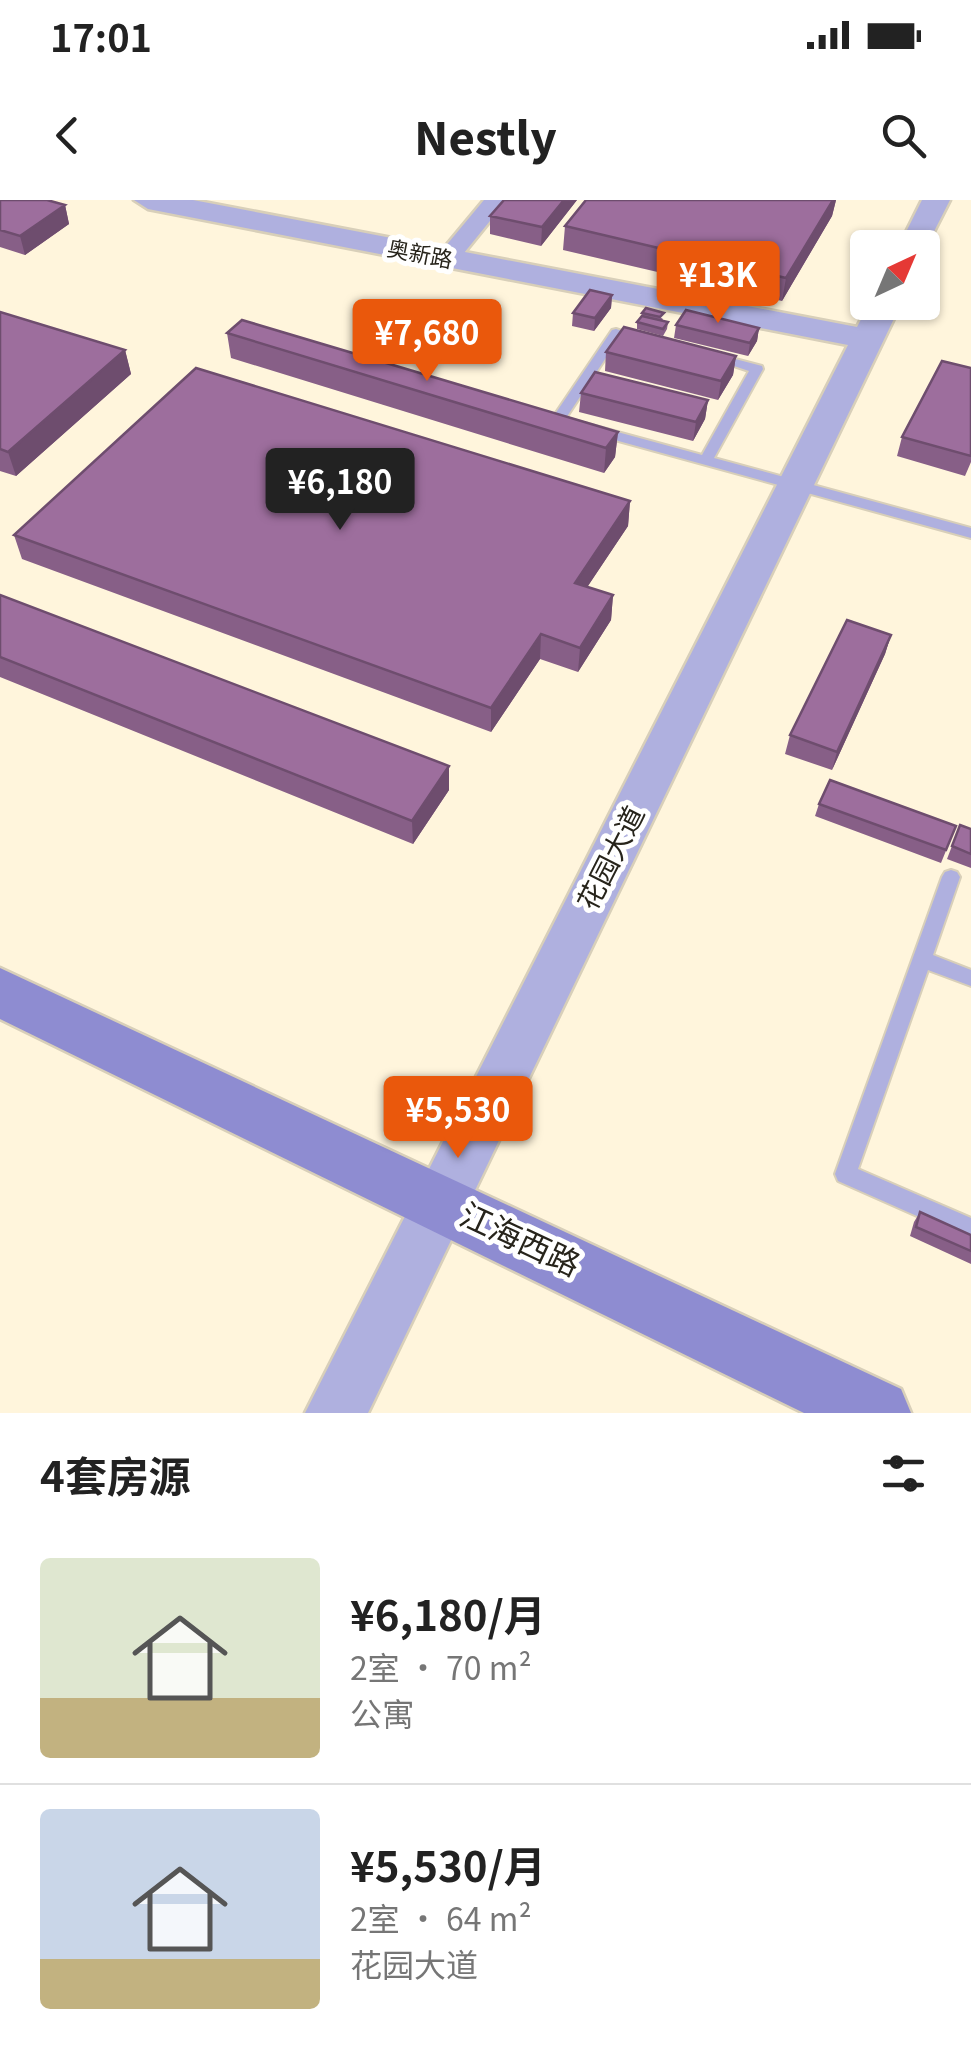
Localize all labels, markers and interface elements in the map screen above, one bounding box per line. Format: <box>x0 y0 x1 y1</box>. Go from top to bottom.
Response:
text: 17:01 <box>50 8 152 63</box>
text: Nestly <box>414 103 557 168</box>
icon: back <box>40 108 95 163</box>
icon: search <box>876 108 931 163</box>
street label: 奥新路 <box>385 230 456 274</box>
north arrow <box>850 230 940 320</box>
map controls <box>850 230 940 320</box>
pin: ¥13K <box>659 241 777 326</box>
text: ¥13K <box>679 250 757 296</box>
pin: ¥7,680 <box>346 299 508 384</box>
text: ¥7,680 <box>375 308 479 354</box>
pin: ¥6,180 <box>259 448 421 533</box>
text: ¥6,180 <box>288 457 392 503</box>
street label: 花园大道 <box>566 798 652 916</box>
pin: ¥5,530 <box>377 1076 539 1161</box>
text: ¥5,530 <box>406 1085 510 1131</box>
street label: 江海西路 <box>454 1189 589 1285</box>
text: 4套房源 <box>40 1443 191 1504</box>
icon: filters <box>876 1446 931 1501</box>
text: ¥6,180/月 <box>350 1582 546 1643</box>
icon: home <box>120 1598 240 1718</box>
text: 2室 · 70 m² <box>350 1643 532 1689</box>
text: 公寓 <box>350 1689 414 1735</box>
text: ¥5,530/月 <box>350 1833 546 1894</box>
icon: home <box>120 1849 240 1969</box>
text: 2室 · 64 m² <box>350 1894 532 1940</box>
text: 花园大道 <box>350 1940 478 1986</box>

